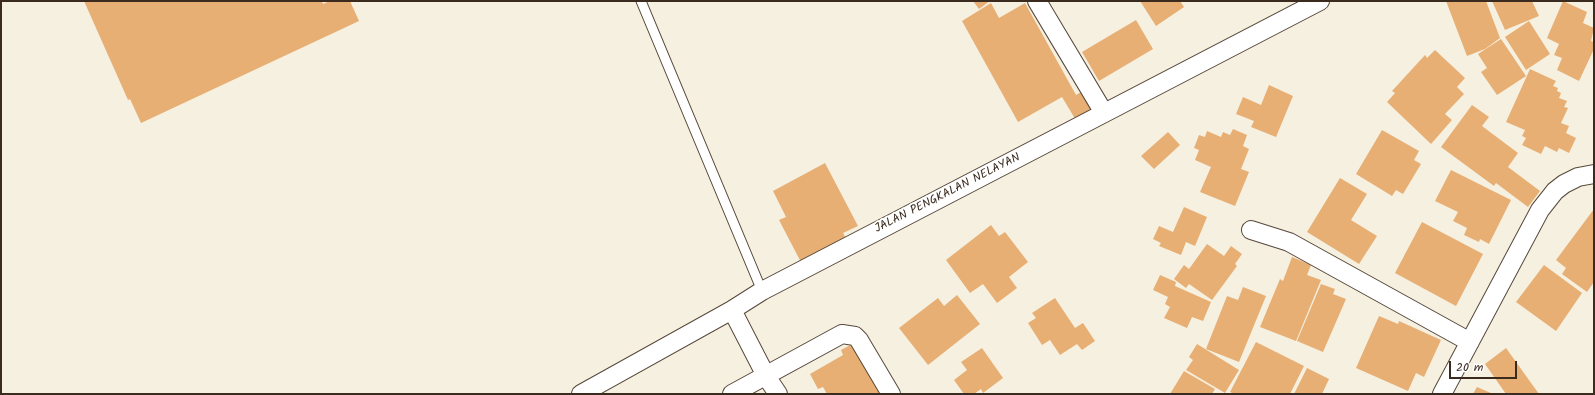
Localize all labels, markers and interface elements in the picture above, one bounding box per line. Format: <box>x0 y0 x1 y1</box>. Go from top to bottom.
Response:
street label: JALAN PENGKALAN NELAYAN <box>873 151 1023 237</box>
scale bar <box>1451 353 1519 379</box>
text: 20 m <box>1456 358 1483 377</box>

